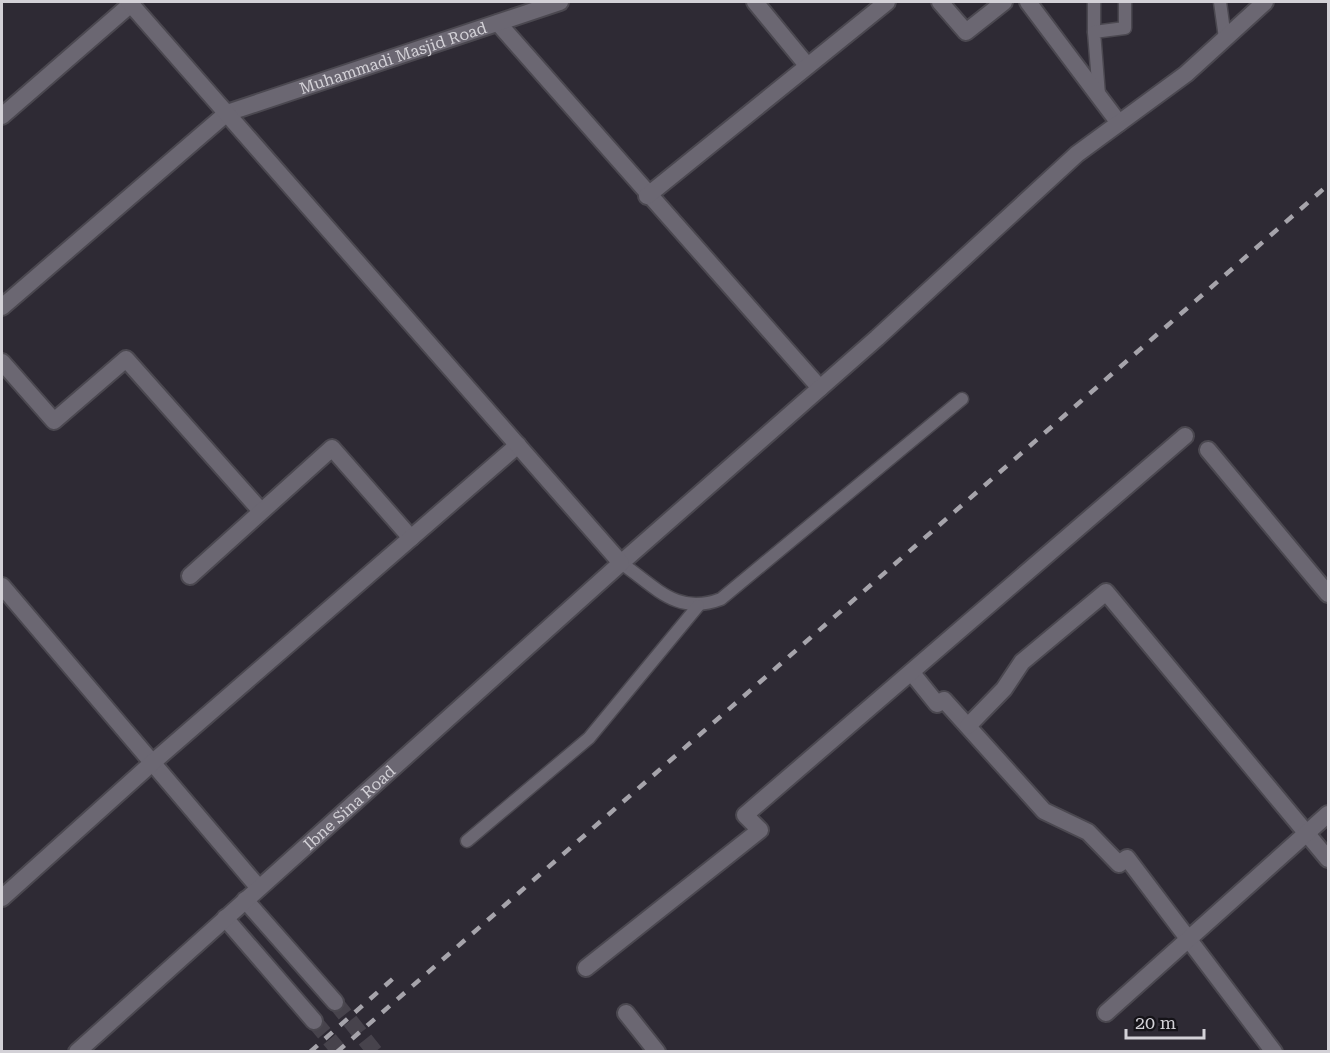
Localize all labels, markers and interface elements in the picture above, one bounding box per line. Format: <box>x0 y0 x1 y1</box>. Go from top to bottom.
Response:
street label: Muhammadi Masjid Road <box>297 18 489 98</box>
street label: Ibne Sina Road <box>300 762 399 854</box>
scale bar <box>1126 1002 1204 1040</box>
text: 20 m <box>1135 1012 1176 1033</box>

